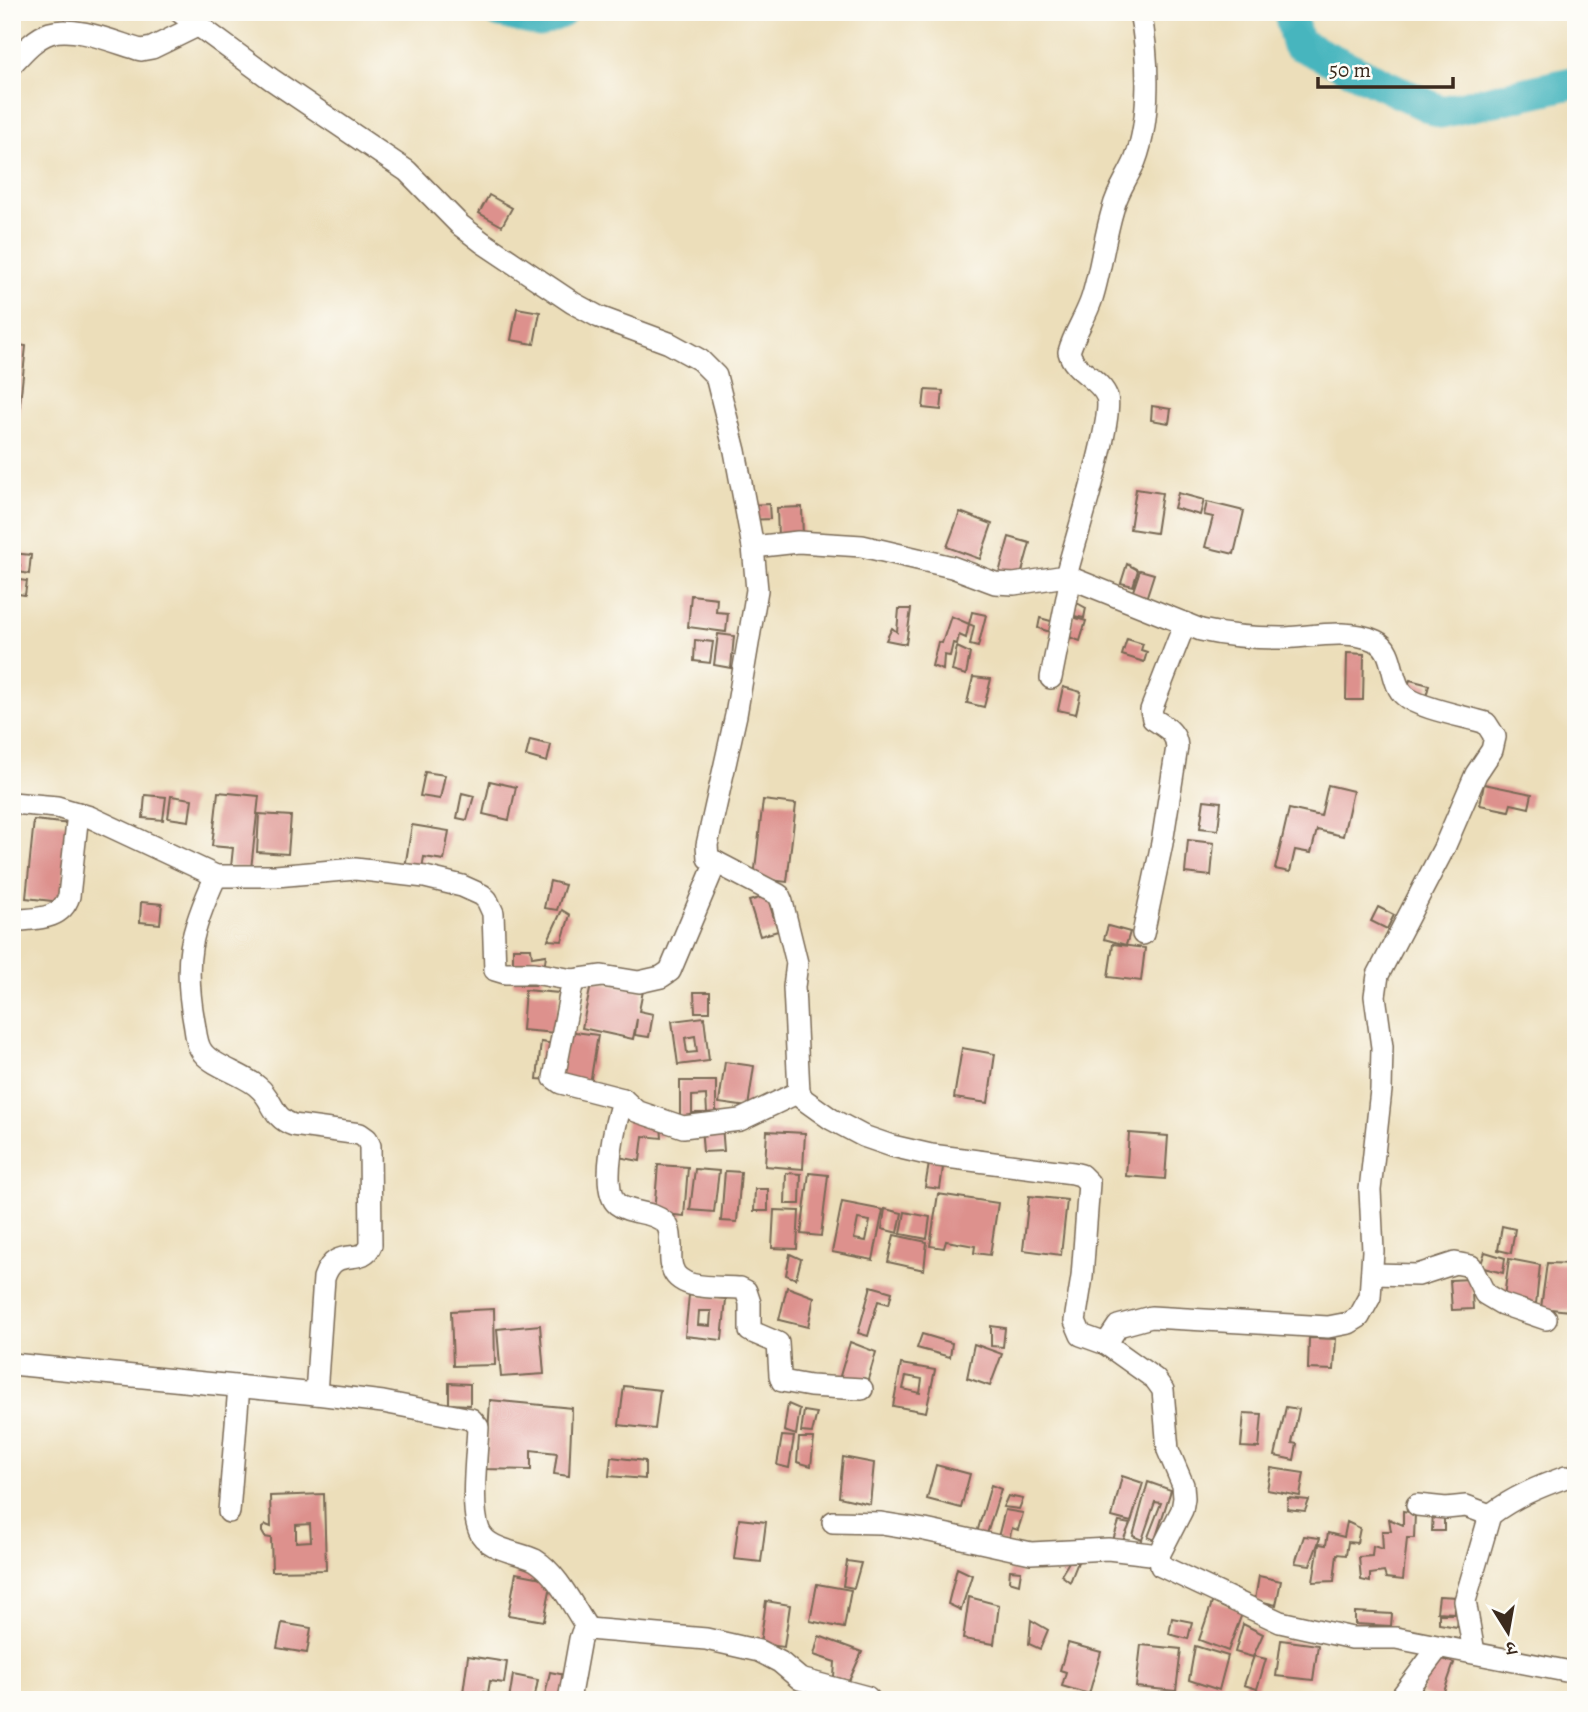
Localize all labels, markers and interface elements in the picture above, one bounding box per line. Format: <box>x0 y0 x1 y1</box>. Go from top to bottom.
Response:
scale bar <box>1318 46 1453 90</box>
text: 50 m <box>1329 56 1371 84</box>
north arrow <box>1472 1596 1542 1666</box>
text: उ <box>1503 1634 1520 1662</box>

